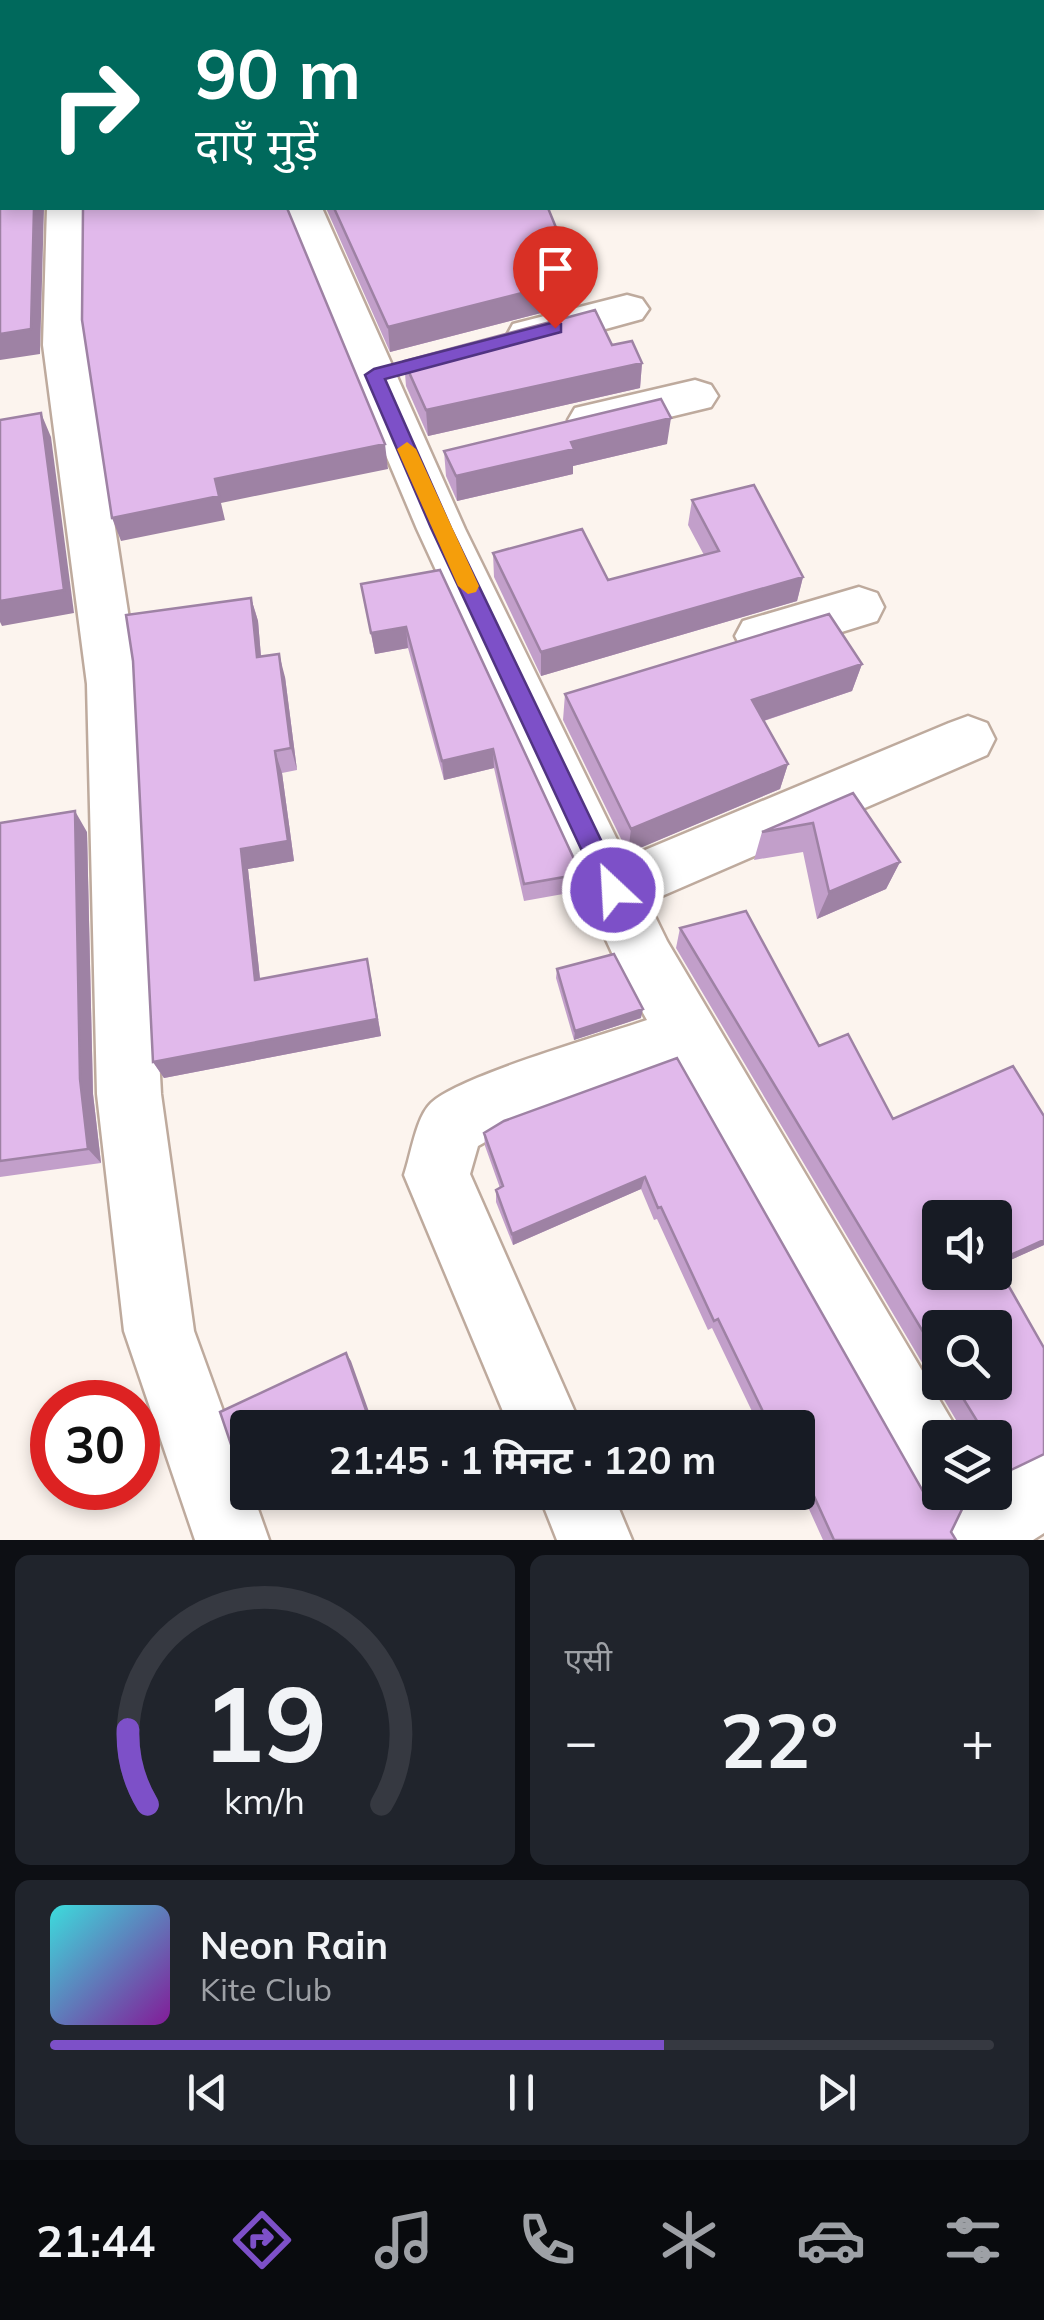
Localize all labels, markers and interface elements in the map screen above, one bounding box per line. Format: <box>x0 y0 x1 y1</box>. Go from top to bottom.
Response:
text: 90 m <box>195 29 361 117</box>
icon: right <box>30 40 160 170</box>
text: दाएँ मुड़ें <box>195 116 318 172</box>
pin <box>513 226 598 329</box>
icon: arrive <box>528 241 583 296</box>
position arrow <box>561 838 665 942</box>
map controls <box>922 1200 1012 1510</box>
button: sound <box>922 1200 1012 1290</box>
button: search <box>922 1310 1012 1400</box>
speed limit sign: 30 <box>30 1380 160 1510</box>
button: layers <box>922 1420 1012 1510</box>
text: 21:45 · 1 मिनट · 120 m <box>329 1436 716 1484</box>
text: एसी <box>565 1639 612 1679</box>
text: 19 <box>202 1657 327 1788</box>
text: 22° <box>720 1693 838 1787</box>
text: − <box>565 1706 598 1775</box>
text: + <box>961 1706 994 1775</box>
text: km/h <box>224 1778 305 1823</box>
text: Neon Rain <box>200 1921 388 1969</box>
text: Kite Club <box>200 1969 332 2009</box>
icon: previous <box>180 2065 235 2120</box>
icon: pause <box>494 2065 549 2120</box>
icon: next <box>809 2065 864 2120</box>
icon: directions <box>227 2205 297 2275</box>
icon: music <box>369 2205 439 2275</box>
icon: phone <box>512 2205 582 2275</box>
icon: climate <box>654 2205 724 2275</box>
icon: car <box>796 2205 866 2275</box>
icon: filters <box>938 2205 1008 2275</box>
text: 21:44 <box>36 2212 155 2268</box>

